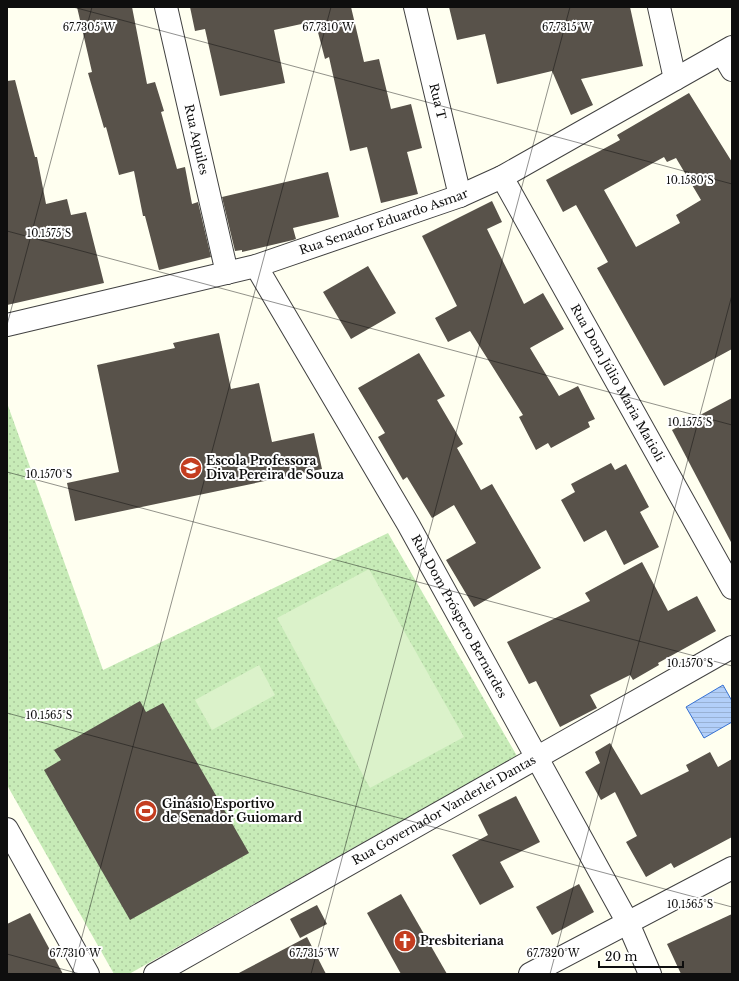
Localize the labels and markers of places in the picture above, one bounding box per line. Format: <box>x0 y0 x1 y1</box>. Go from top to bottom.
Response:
place label: Escola Professora Diva Pereira de Souza <box>206 453 344 482</box>
school or university icon: Escola Professora Diva Pereira de Souza <box>178 455 204 481</box>
place label: Ginásio Esportivo de Senador Guiomard <box>162 796 303 825</box>
sports icon: Ginásio Esportivo de Senador Guiomard <box>133 798 159 824</box>
church icon: Presbiteriana <box>392 928 418 954</box>
place label: Presbiteriana <box>420 933 504 948</box>

